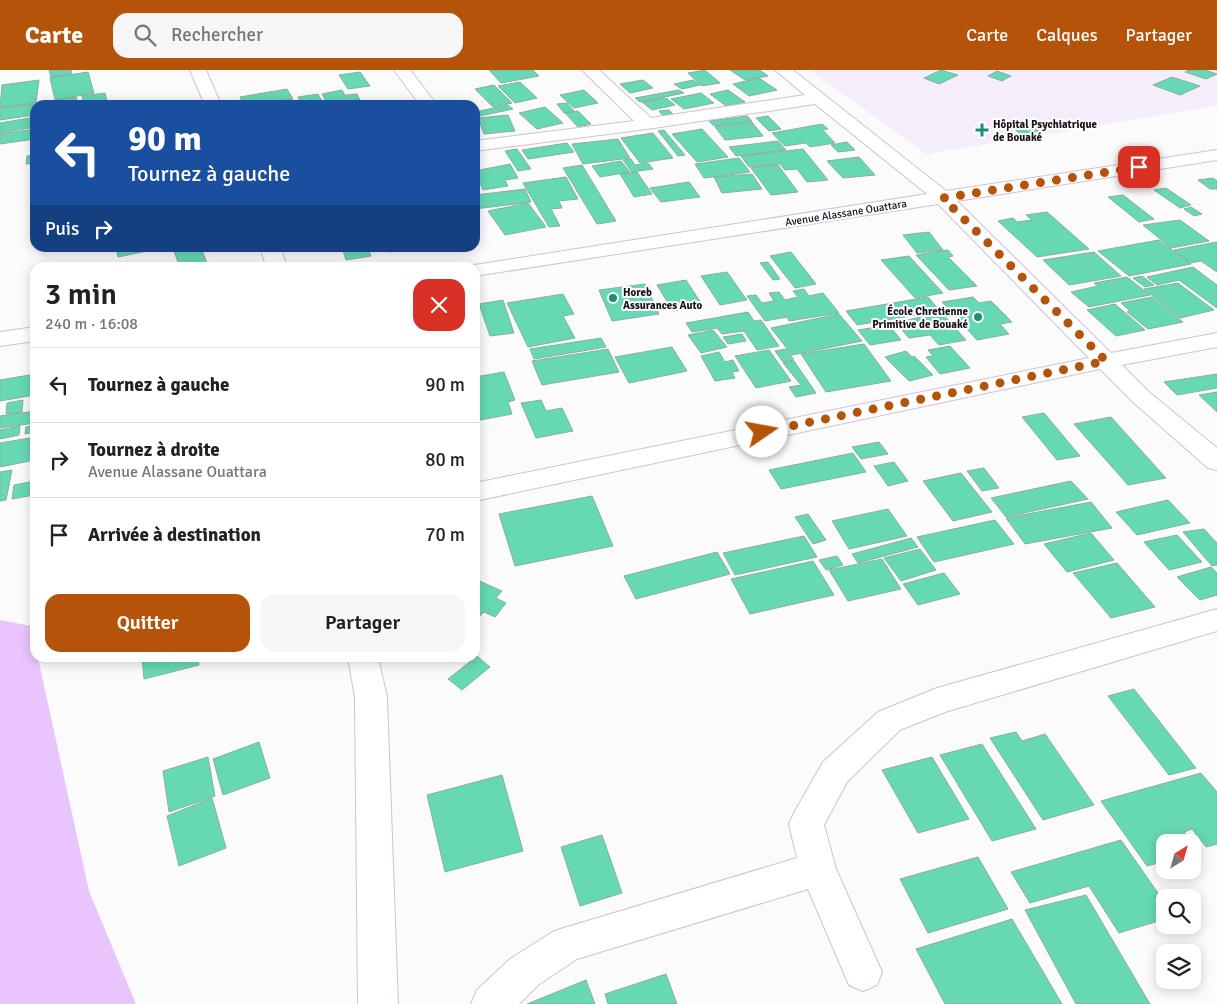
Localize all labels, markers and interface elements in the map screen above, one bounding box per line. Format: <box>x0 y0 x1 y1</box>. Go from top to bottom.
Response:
search box <box>113 13 463 58</box>
text: Carte <box>25 20 83 50</box>
icon: search <box>131 21 159 49</box>
text: Rechercher <box>171 23 263 47</box>
text: Carte <box>966 24 1008 46</box>
text: Calques <box>1036 24 1098 46</box>
text: Partager <box>1126 24 1192 46</box>
text: 90 m <box>128 117 202 160</box>
place label: Hôpital Psychiatrique de Bouaké <box>993 118 1097 144</box>
icon: left <box>45 120 110 185</box>
marker: Hôpital Psychiatrique de Bouaké <box>975 123 989 137</box>
pin <box>1118 146 1160 188</box>
icon: arrive <box>1125 153 1153 181</box>
text: Tournez à gauche <box>128 160 290 187</box>
street label: Avenue Alassane Ouattara <box>784 197 908 229</box>
icon: right <box>89 215 117 243</box>
text: Puis <box>45 217 79 241</box>
text: 3 min <box>45 276 117 313</box>
button: close <box>413 279 465 331</box>
place label: Horeb Assurances Auto <box>623 286 703 312</box>
marker: Horeb Assurances Auto <box>607 292 619 304</box>
place label: École Chretienne Primitive de Bouaké <box>872 304 969 331</box>
marker: École Chretienne Primitive de Bouaké <box>972 311 984 323</box>
text: 240 m · 16:08 <box>45 314 138 334</box>
icon: left <box>45 371 73 399</box>
text: Tournez à gauche <box>88 373 229 397</box>
text: 90 m <box>425 373 465 397</box>
position arrow <box>735 405 787 457</box>
text: Tournez à droite <box>88 438 220 462</box>
icon: right <box>45 446 73 474</box>
text: 80 m <box>425 448 465 472</box>
text: Avenue Alassane Ouattara <box>88 462 267 482</box>
icon: arrive <box>45 521 73 549</box>
text: Arrivée à destination <box>88 523 261 547</box>
text: 70 m <box>425 523 465 547</box>
button: Quitter <box>45 594 250 652</box>
button: Partager <box>260 594 465 652</box>
north arrow <box>1156 834 1201 879</box>
map controls <box>1156 834 1201 989</box>
button: search <box>1156 889 1201 934</box>
button: layers <box>1156 944 1201 989</box>

